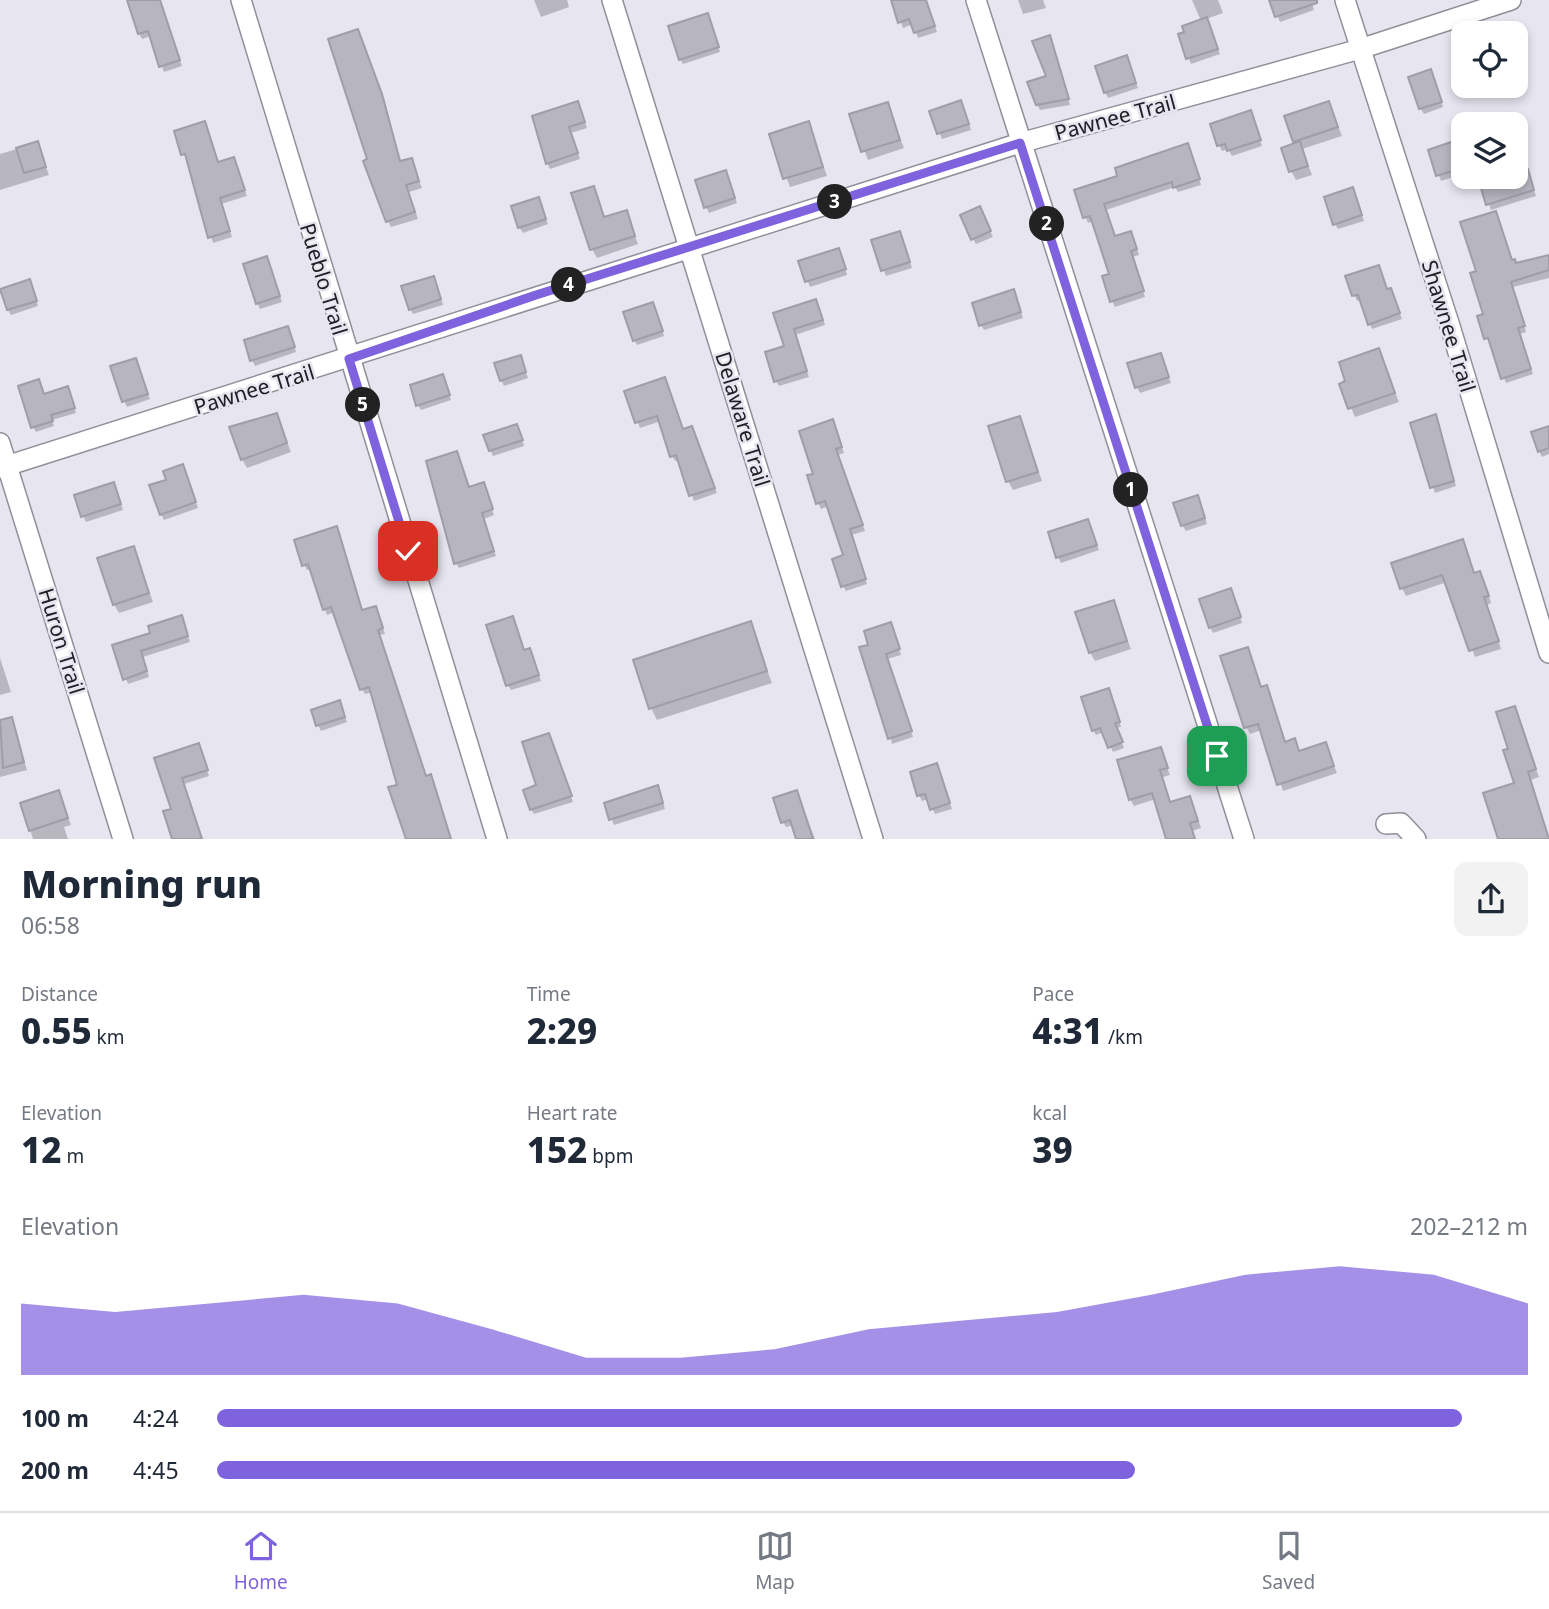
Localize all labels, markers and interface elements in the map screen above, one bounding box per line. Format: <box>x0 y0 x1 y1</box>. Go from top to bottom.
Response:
map controls <box>1451 21 1528 189</box>
button: locate <box>1451 21 1528 98</box>
street label: Pawnee Trail <box>1051 87 1179 147</box>
button: layers <box>1451 112 1528 189</box>
pin: 3 <box>818 184 852 220</box>
text: 3 <box>829 188 840 214</box>
pin: 2 <box>1030 206 1064 242</box>
text: 2 <box>1041 210 1052 236</box>
street label: Pueblo Trail <box>294 220 354 338</box>
street label: Shawnee Trail <box>1416 257 1482 395</box>
pin: 4 <box>552 268 586 302</box>
text: 4 <box>563 271 574 297</box>
street label: Delaware Trail <box>709 348 777 490</box>
street label: Pawnee Trail <box>190 357 318 421</box>
pin: 5 <box>346 388 380 422</box>
text: 5 <box>357 391 368 417</box>
pin: 1 <box>1114 472 1148 508</box>
text: 1 <box>1125 476 1136 502</box>
pin <box>378 521 438 581</box>
icon: check <box>389 532 427 570</box>
street label: Huron Trail <box>33 585 91 697</box>
pin <box>1187 726 1247 786</box>
icon: arrive <box>1198 737 1236 775</box>
text: Morning run <box>21 857 262 909</box>
button: share <box>1454 862 1528 936</box>
text: 06:58 <box>21 909 80 941</box>
text: Distance <box>21 981 98 1007</box>
text: Time <box>527 981 571 1007</box>
text: Pace <box>1032 981 1074 1007</box>
text: 0.55 <box>21 1007 92 1054</box>
text: 2:29 <box>527 1007 597 1054</box>
text: 4:31 <box>1032 1007 1103 1054</box>
text: km <box>92 1024 125 1050</box>
text: /km <box>1103 1024 1143 1050</box>
text: Elevation <box>21 1100 102 1126</box>
text: Heart rate <box>527 1100 617 1126</box>
text: kcal <box>1032 1100 1067 1126</box>
text: 12 <box>21 1126 61 1173</box>
text: 152 <box>527 1126 587 1173</box>
text: 39 <box>1032 1126 1073 1173</box>
text: m <box>61 1143 84 1169</box>
text: bpm <box>587 1143 633 1169</box>
text: Elevation <box>21 1210 119 1242</box>
text: 202–212 m <box>1410 1210 1528 1242</box>
text: 100 m <box>21 1402 89 1434</box>
text: 4:24 <box>133 1402 179 1434</box>
text: 200 m <box>21 1454 89 1486</box>
text: 4:45 <box>133 1454 179 1486</box>
tab: Home <box>234 1527 288 1595</box>
tab: Map <box>755 1527 795 1595</box>
tab: Saved <box>1262 1527 1315 1595</box>

